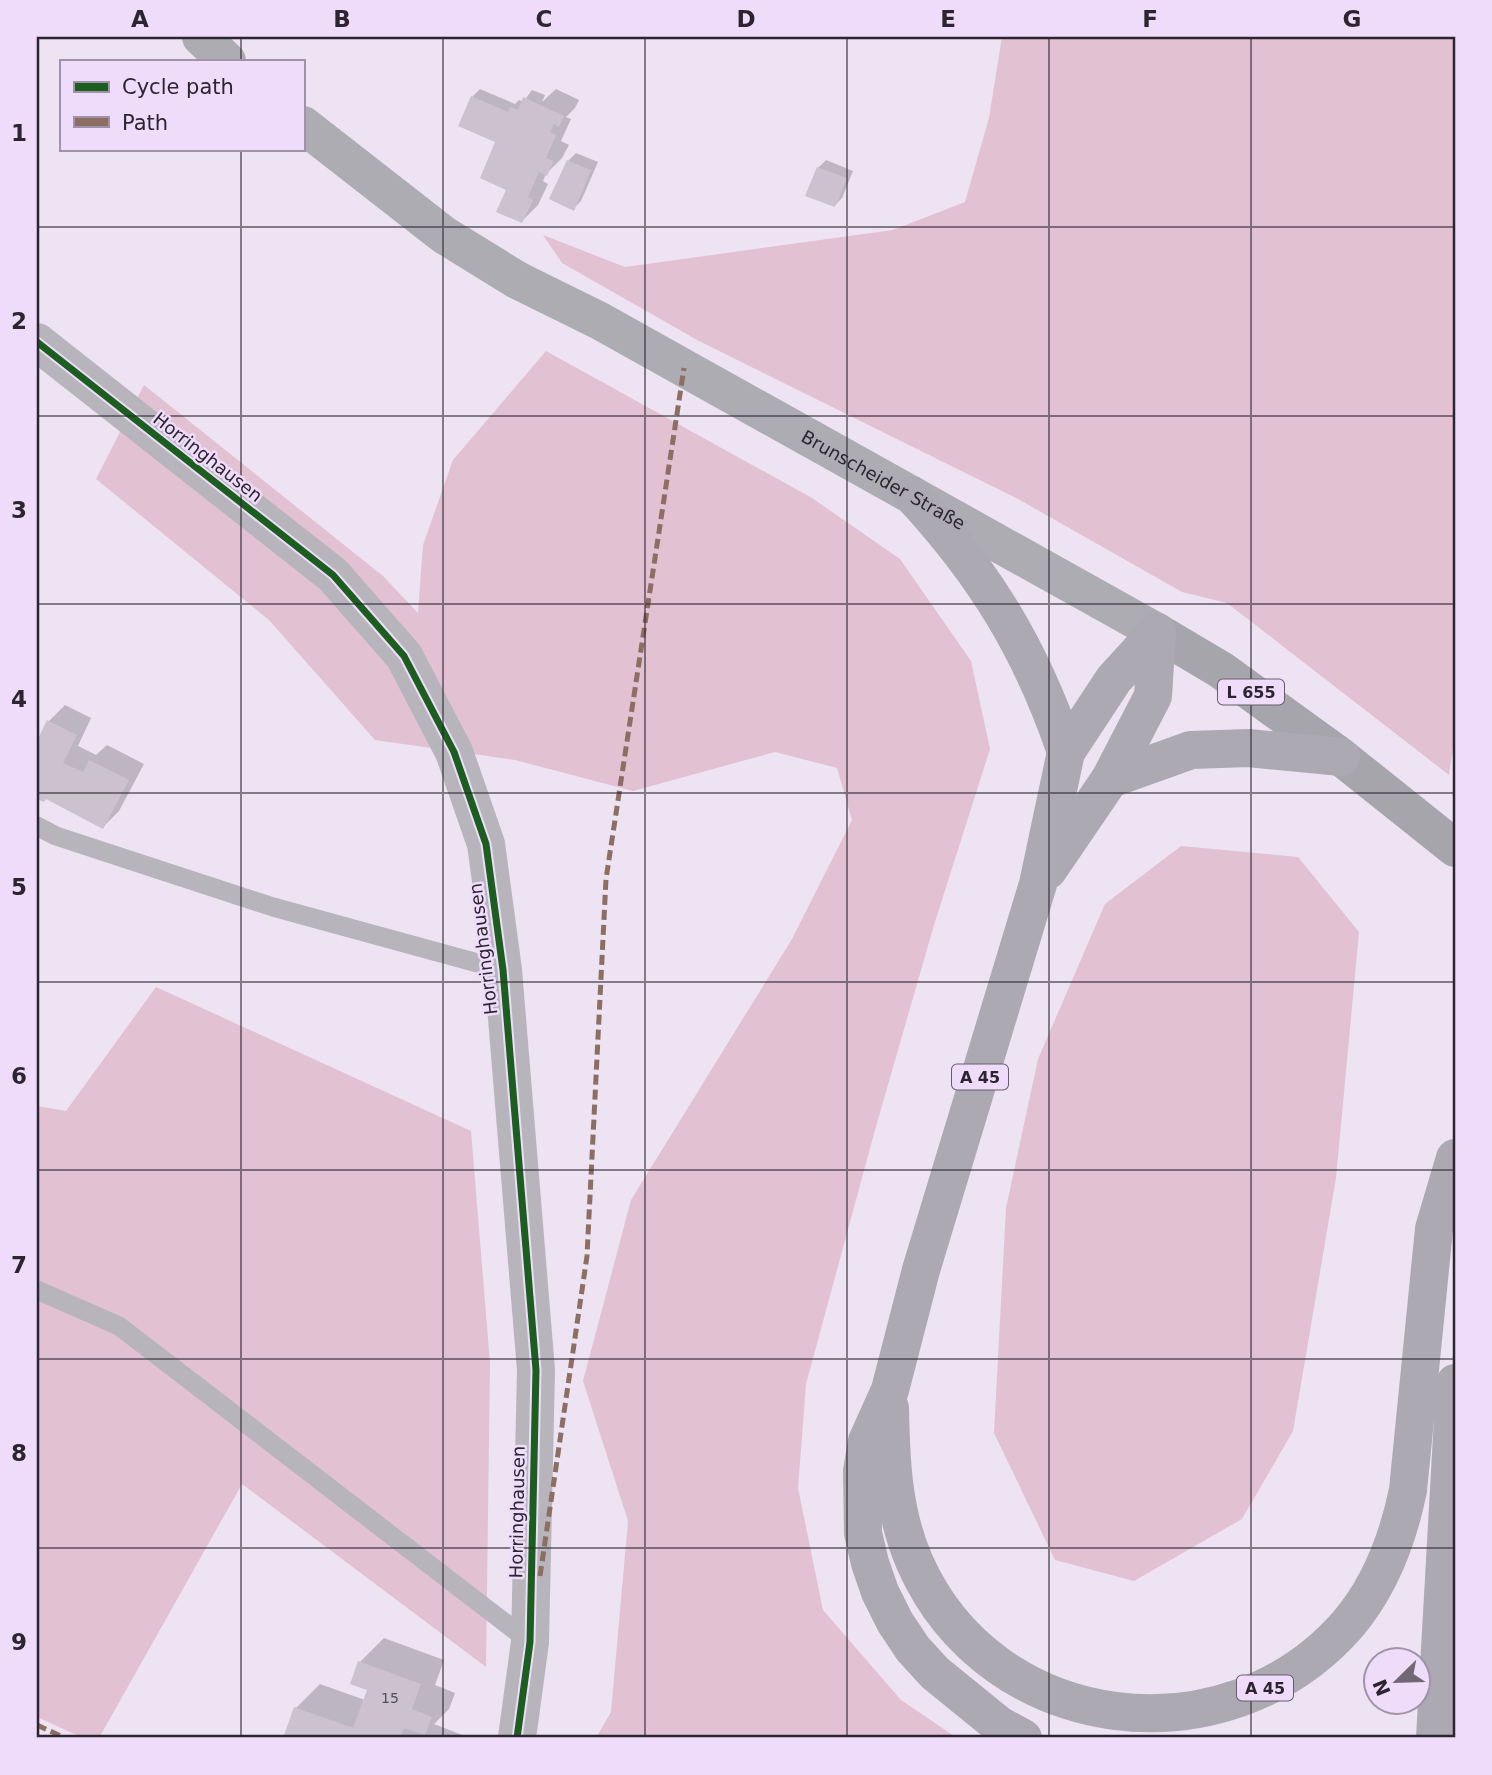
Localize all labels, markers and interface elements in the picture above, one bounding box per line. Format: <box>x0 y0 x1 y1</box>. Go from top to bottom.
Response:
text: A <box>131 6 149 32</box>
text: B <box>333 6 351 32</box>
text: C <box>536 6 552 32</box>
text: D <box>736 6 756 32</box>
text: E <box>940 6 956 32</box>
text: F <box>1142 6 1158 32</box>
text: G <box>1343 6 1361 32</box>
legend <box>60 60 304 150</box>
text: Cycle path <box>122 75 234 99</box>
text: Path <box>122 111 168 135</box>
text: 1 <box>11 120 27 146</box>
text: 2 <box>11 308 27 334</box>
street label: Horringhausen <box>149 408 267 506</box>
street label: Brunscheider Straße <box>798 425 969 534</box>
text: 3 <box>11 497 27 523</box>
road number: L 655 <box>1218 680 1284 705</box>
text: 4 <box>11 686 27 712</box>
text: 5 <box>11 874 27 900</box>
street label: Horringhausen <box>464 882 502 1016</box>
text: 6 <box>11 1063 27 1089</box>
road number: A 45 <box>952 1064 1008 1090</box>
text: 7 <box>11 1252 27 1278</box>
text: 8 <box>11 1440 27 1466</box>
street label: Horringhausen <box>505 1446 529 1578</box>
text: 9 <box>11 1629 27 1655</box>
north arrow <box>1362 1646 1432 1716</box>
road number: A 45 <box>1237 1676 1293 1700</box>
text: N <box>1368 1676 1395 1699</box>
house number: 15 <box>381 1690 399 1706</box>

